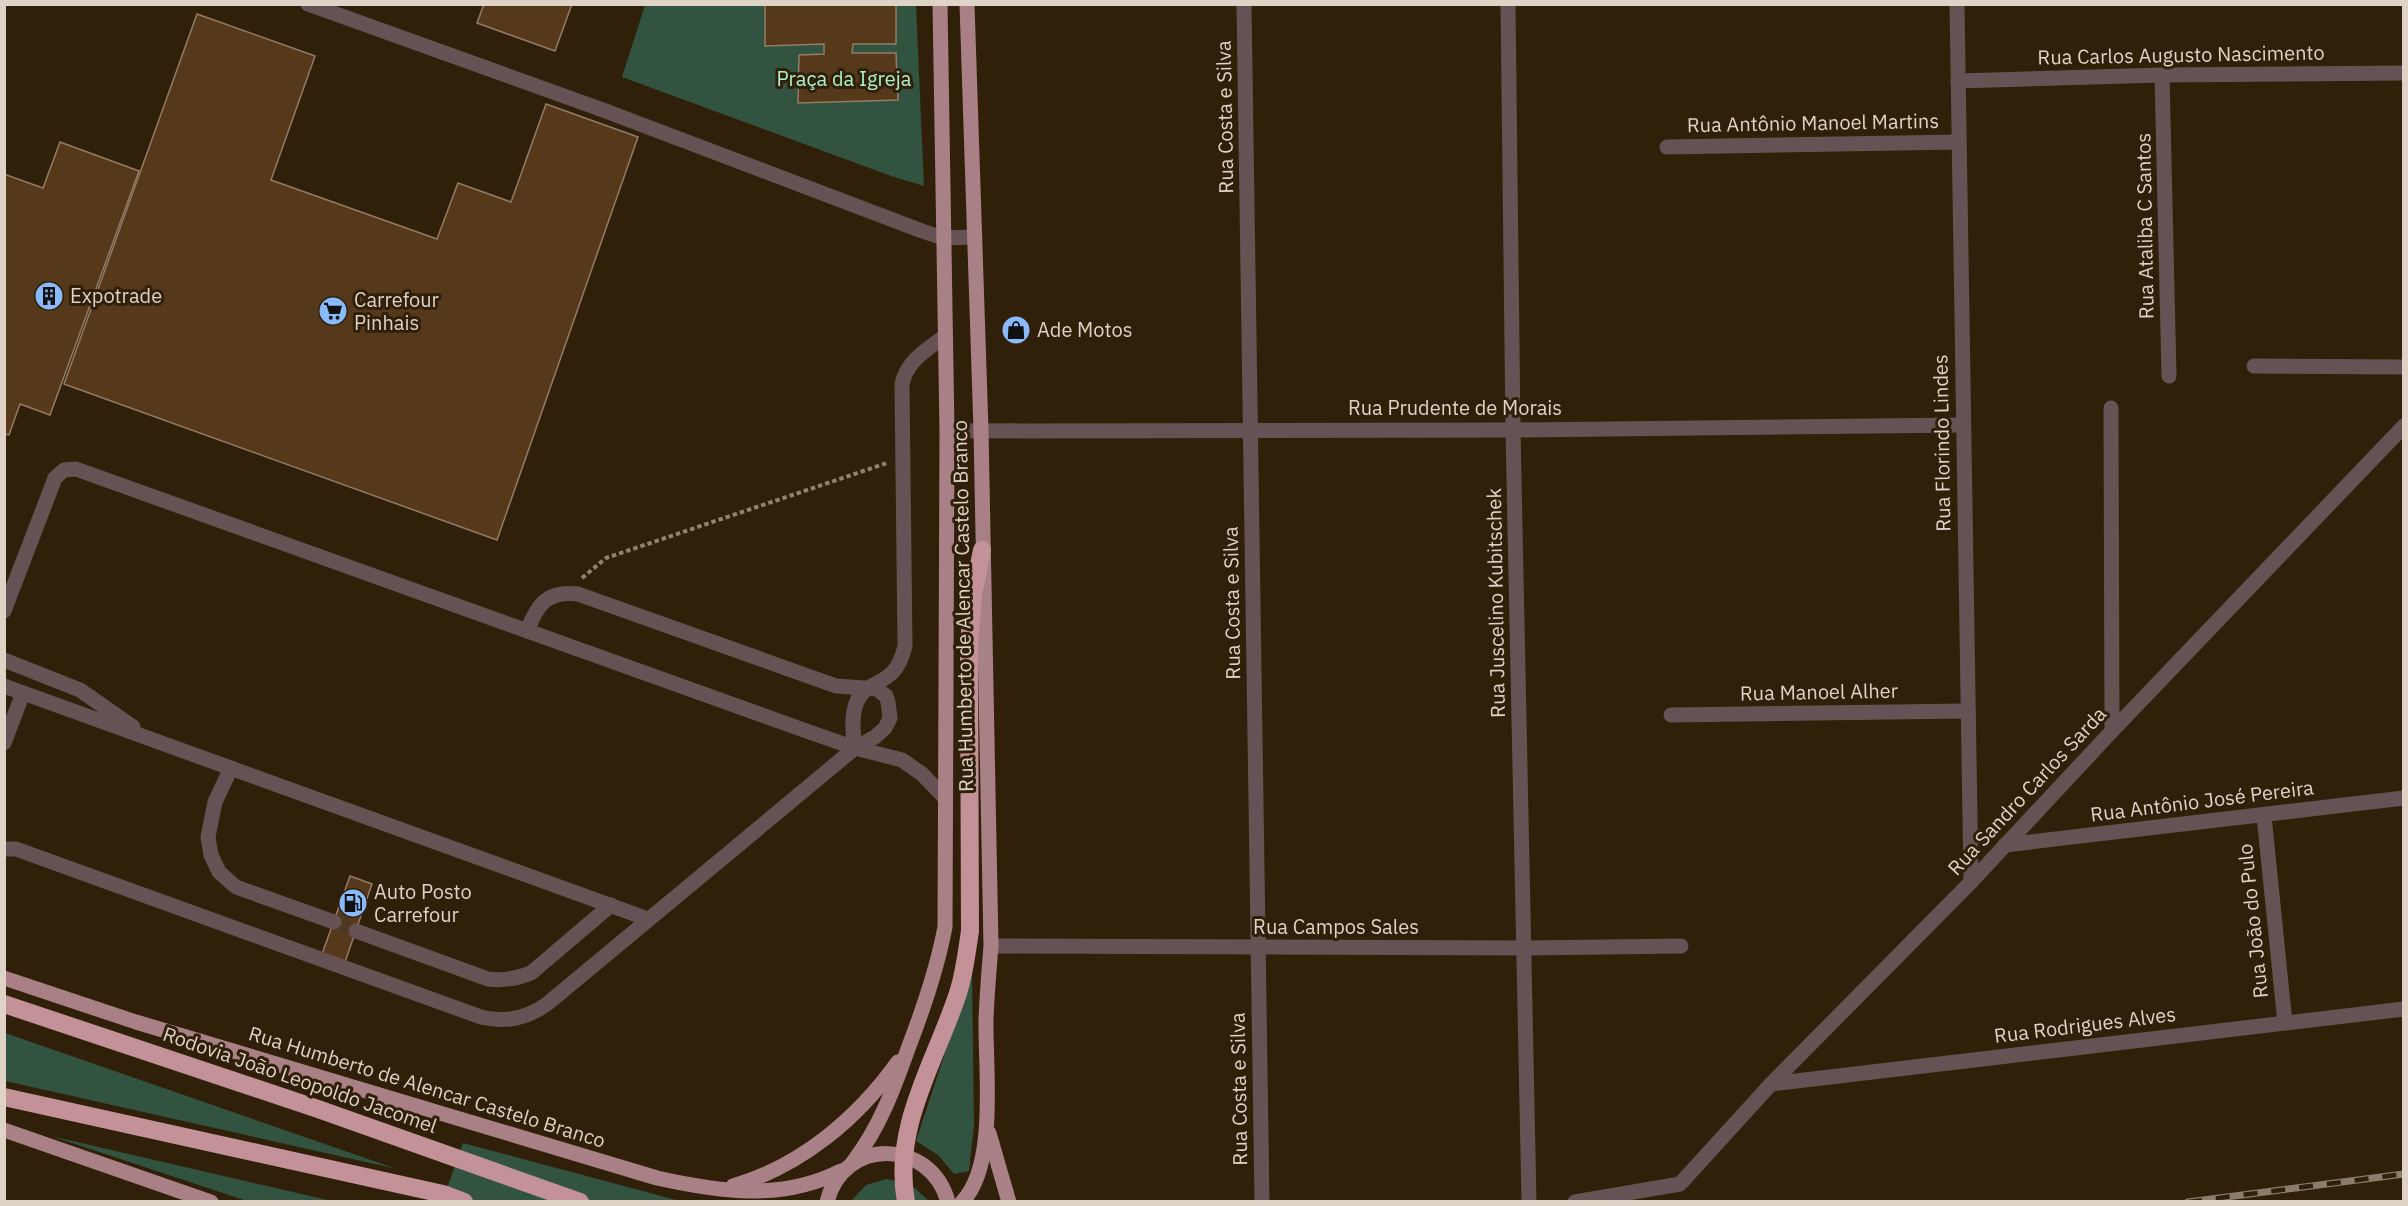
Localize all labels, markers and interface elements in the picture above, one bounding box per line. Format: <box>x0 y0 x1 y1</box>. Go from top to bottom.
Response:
street label: Rua Carlos Augusto Nascimento <box>2037 38 2325 71</box>
street label: Rua Costa e Silva <box>1210 40 1239 194</box>
park label: Praça da Igreja <box>777 65 912 92</box>
street label: Rua Antônio Manoel Martins <box>1687 107 1939 138</box>
street label: Rua Ataliba C Santos <box>2129 133 2160 319</box>
building icon: Expotrade <box>33 280 65 312</box>
place label: Expotrade <box>70 282 162 309</box>
place label: Carrefour Pinhais <box>354 286 439 336</box>
supermarket icon: Carrefour Pinhais <box>317 295 349 327</box>
shop icon: Ade Motos <box>1000 314 1032 346</box>
place label: Ade Motos <box>1037 316 1132 343</box>
street label: Rua Florindo Lindes <box>1926 354 1957 532</box>
street label: Rua Prudente de Morais <box>1348 394 1562 421</box>
street label: Rua Humberto de Alencar Castelo Branco <box>946 420 979 792</box>
street label: Rua Juscelino Kubitschek <box>1480 488 1511 718</box>
street label: Rua Costa e Silva <box>1217 526 1246 680</box>
street label: Rua Manoel Alher <box>1740 677 1898 706</box>
street label: Rua Sandro Carlos Sarda <box>1941 700 2112 881</box>
street label: Rua Antônio José Pereira <box>2089 773 2315 828</box>
street label: Rua João do Pulo <box>2231 842 2274 1000</box>
place label: Auto Posto Carrefour <box>374 878 472 928</box>
fuel station icon: Auto Posto Carrefour <box>337 887 369 919</box>
street label: Rua Campos Sales <box>1253 913 1419 940</box>
street label: Rua Rodrigues Alves <box>1992 1000 2177 1049</box>
street label: Rua Costa e Silva <box>1224 1012 1253 1166</box>
street label: Rua Humberto de Alencar Castelo Branco <box>246 1019 609 1154</box>
street label: Rodovia João Leopoldo Jacomel <box>159 1020 441 1139</box>

